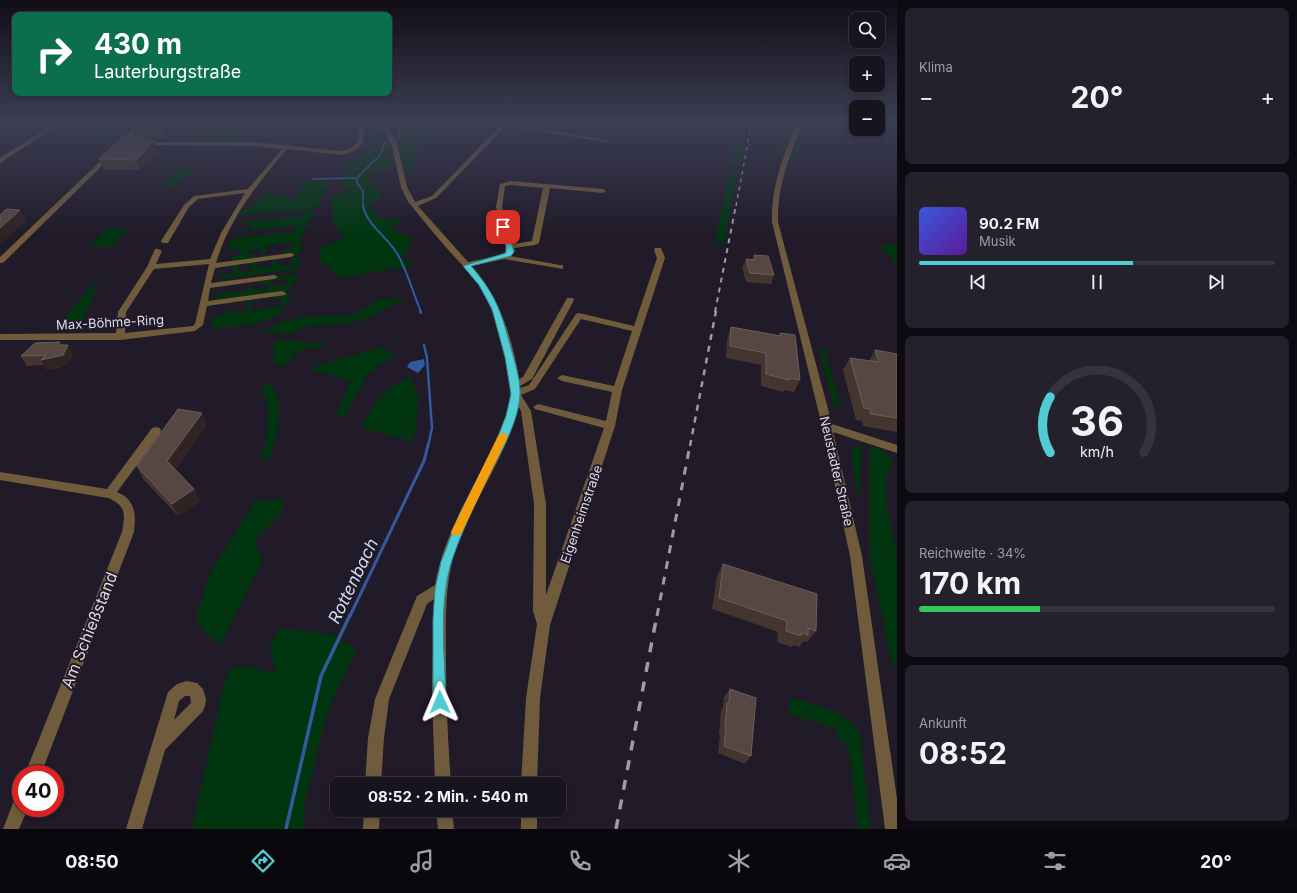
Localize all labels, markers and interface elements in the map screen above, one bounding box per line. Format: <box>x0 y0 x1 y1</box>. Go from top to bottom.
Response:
map controls <box>849 12 885 136</box>
button: search <box>849 12 885 48</box>
text: 430 m <box>94 27 182 61</box>
icon: right <box>28 28 80 80</box>
button: + <box>849 56 885 92</box>
text: Klima <box>919 59 953 75</box>
text: Lauterburgstraße <box>94 61 241 82</box>
text: 20° <box>1071 79 1123 115</box>
text: − <box>919 84 934 110</box>
text: + <box>1260 84 1275 110</box>
button: − <box>849 100 885 136</box>
pin <box>486 210 520 244</box>
text: 90.2 FM <box>979 214 1039 233</box>
icon: arrive <box>492 216 514 238</box>
text: Musik <box>979 233 1016 249</box>
icon: previous <box>967 271 989 293</box>
icon: pause <box>1086 271 1108 293</box>
icon: next <box>1205 271 1227 293</box>
street label: Max-Böhme-Ring <box>56 311 164 333</box>
text: 36 <box>1070 395 1124 445</box>
street label: Neustadter Straße <box>817 414 857 528</box>
text: km/h <box>1080 442 1114 459</box>
street label: Eigenheimstraße <box>557 463 605 565</box>
water label: Rottenbach <box>324 535 382 627</box>
text: Reichweite · 34% <box>919 545 1026 561</box>
text: 170 km <box>919 565 1021 601</box>
street label: Am Schießstand <box>57 569 121 691</box>
position arrow <box>419 681 461 723</box>
text: Ankunft <box>919 715 967 731</box>
text: 08:52 <box>919 735 1007 771</box>
speed limit sign: 40 <box>12 765 64 817</box>
text: 08:52 · 2 Min. · 540 m <box>368 787 528 806</box>
icon: directions <box>249 847 277 875</box>
icon: music <box>408 847 436 875</box>
icon: phone <box>566 847 594 875</box>
icon: climate <box>725 847 753 875</box>
icon: car <box>883 847 911 875</box>
icon: filters <box>1041 847 1069 875</box>
text: 08:50 <box>65 851 119 872</box>
text: 20° <box>1200 851 1232 872</box>

